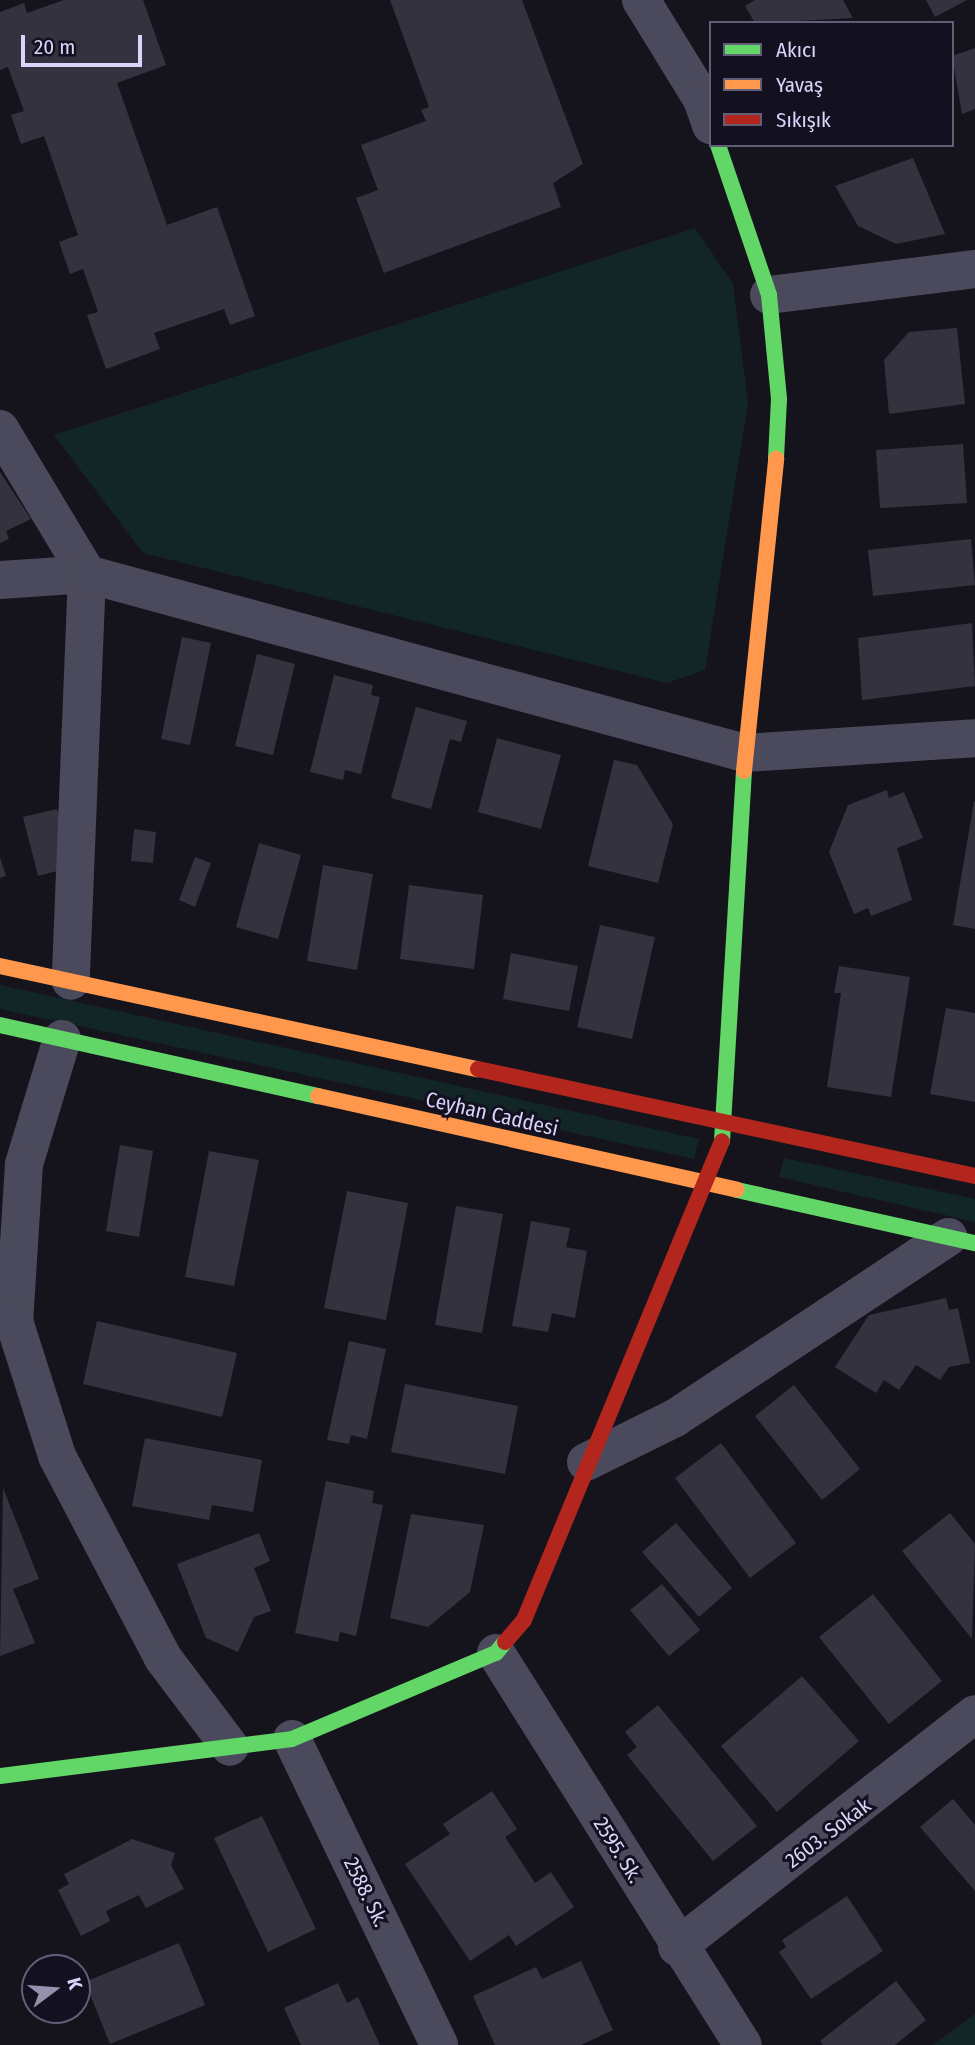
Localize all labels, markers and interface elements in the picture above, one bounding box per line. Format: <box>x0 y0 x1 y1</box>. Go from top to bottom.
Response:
scale bar <box>24 21 145 65</box>
legend <box>709 21 954 147</box>
text: 20 m <box>34 34 75 60</box>
text: Akıcı <box>776 37 816 63</box>
text: Yavaş <box>776 72 823 98</box>
text: Sıkışık <box>776 107 831 133</box>
street label: Ceyhan Caddesi <box>423 1087 561 1141</box>
street label: 2603. Sokak <box>780 1793 876 1873</box>
street label: 2595. Sk. <box>588 1813 648 1887</box>
street label: 2588. Sk. <box>338 1853 394 1931</box>
north arrow <box>21 1954 91 2024</box>
text: K <box>62 1975 87 1992</box>

